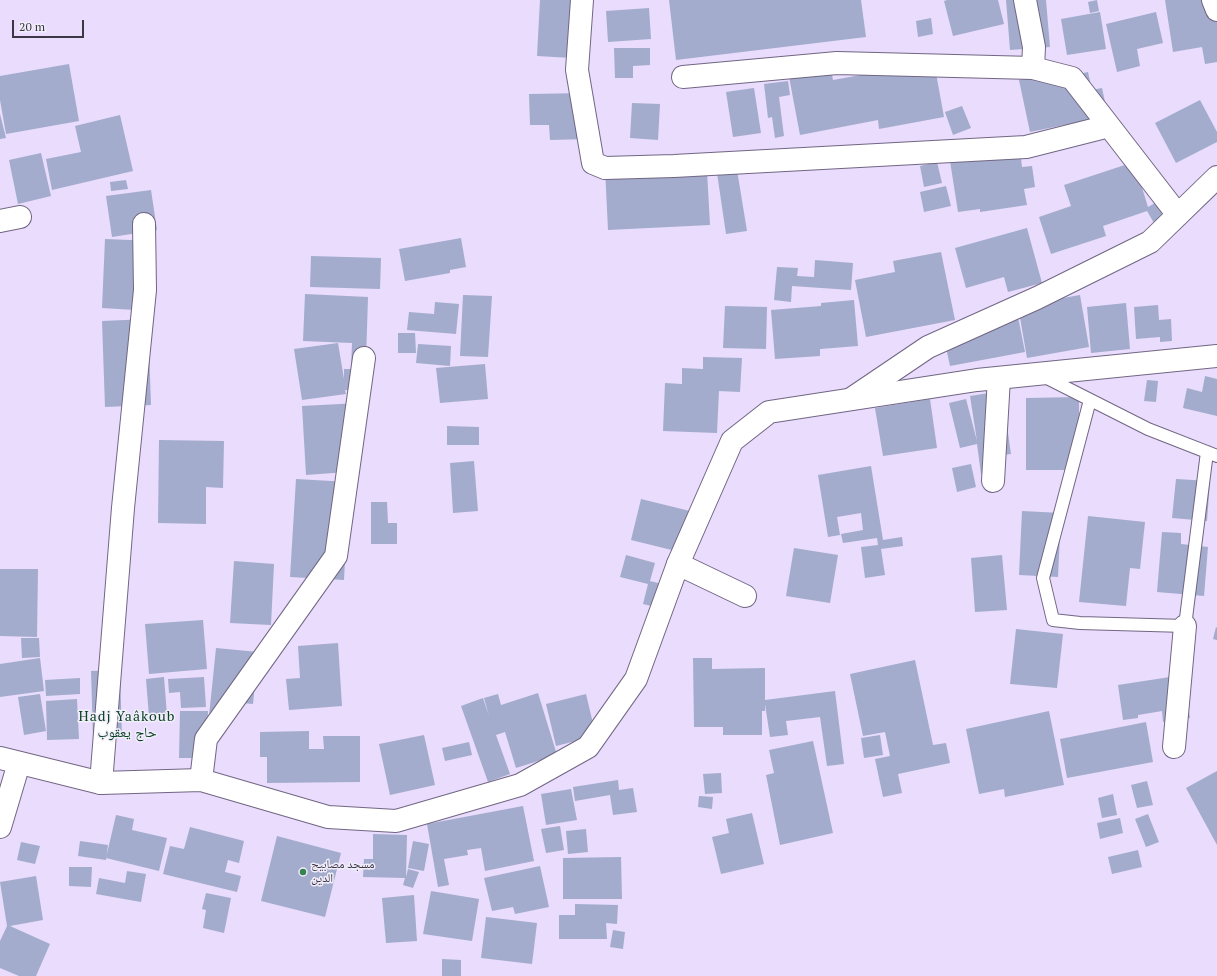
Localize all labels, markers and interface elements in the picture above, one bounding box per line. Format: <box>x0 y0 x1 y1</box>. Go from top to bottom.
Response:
scale bar <box>14 12 86 38</box>
text: 20 m <box>19 19 45 34</box>
district label: Hadj Yaâkoub حاج يعقوب <box>79 709 175 742</box>
place label: مسجد مصابيح الدين <box>311 858 374 886</box>
marker: مسجد مصابيح الدين <box>298 867 308 877</box>

